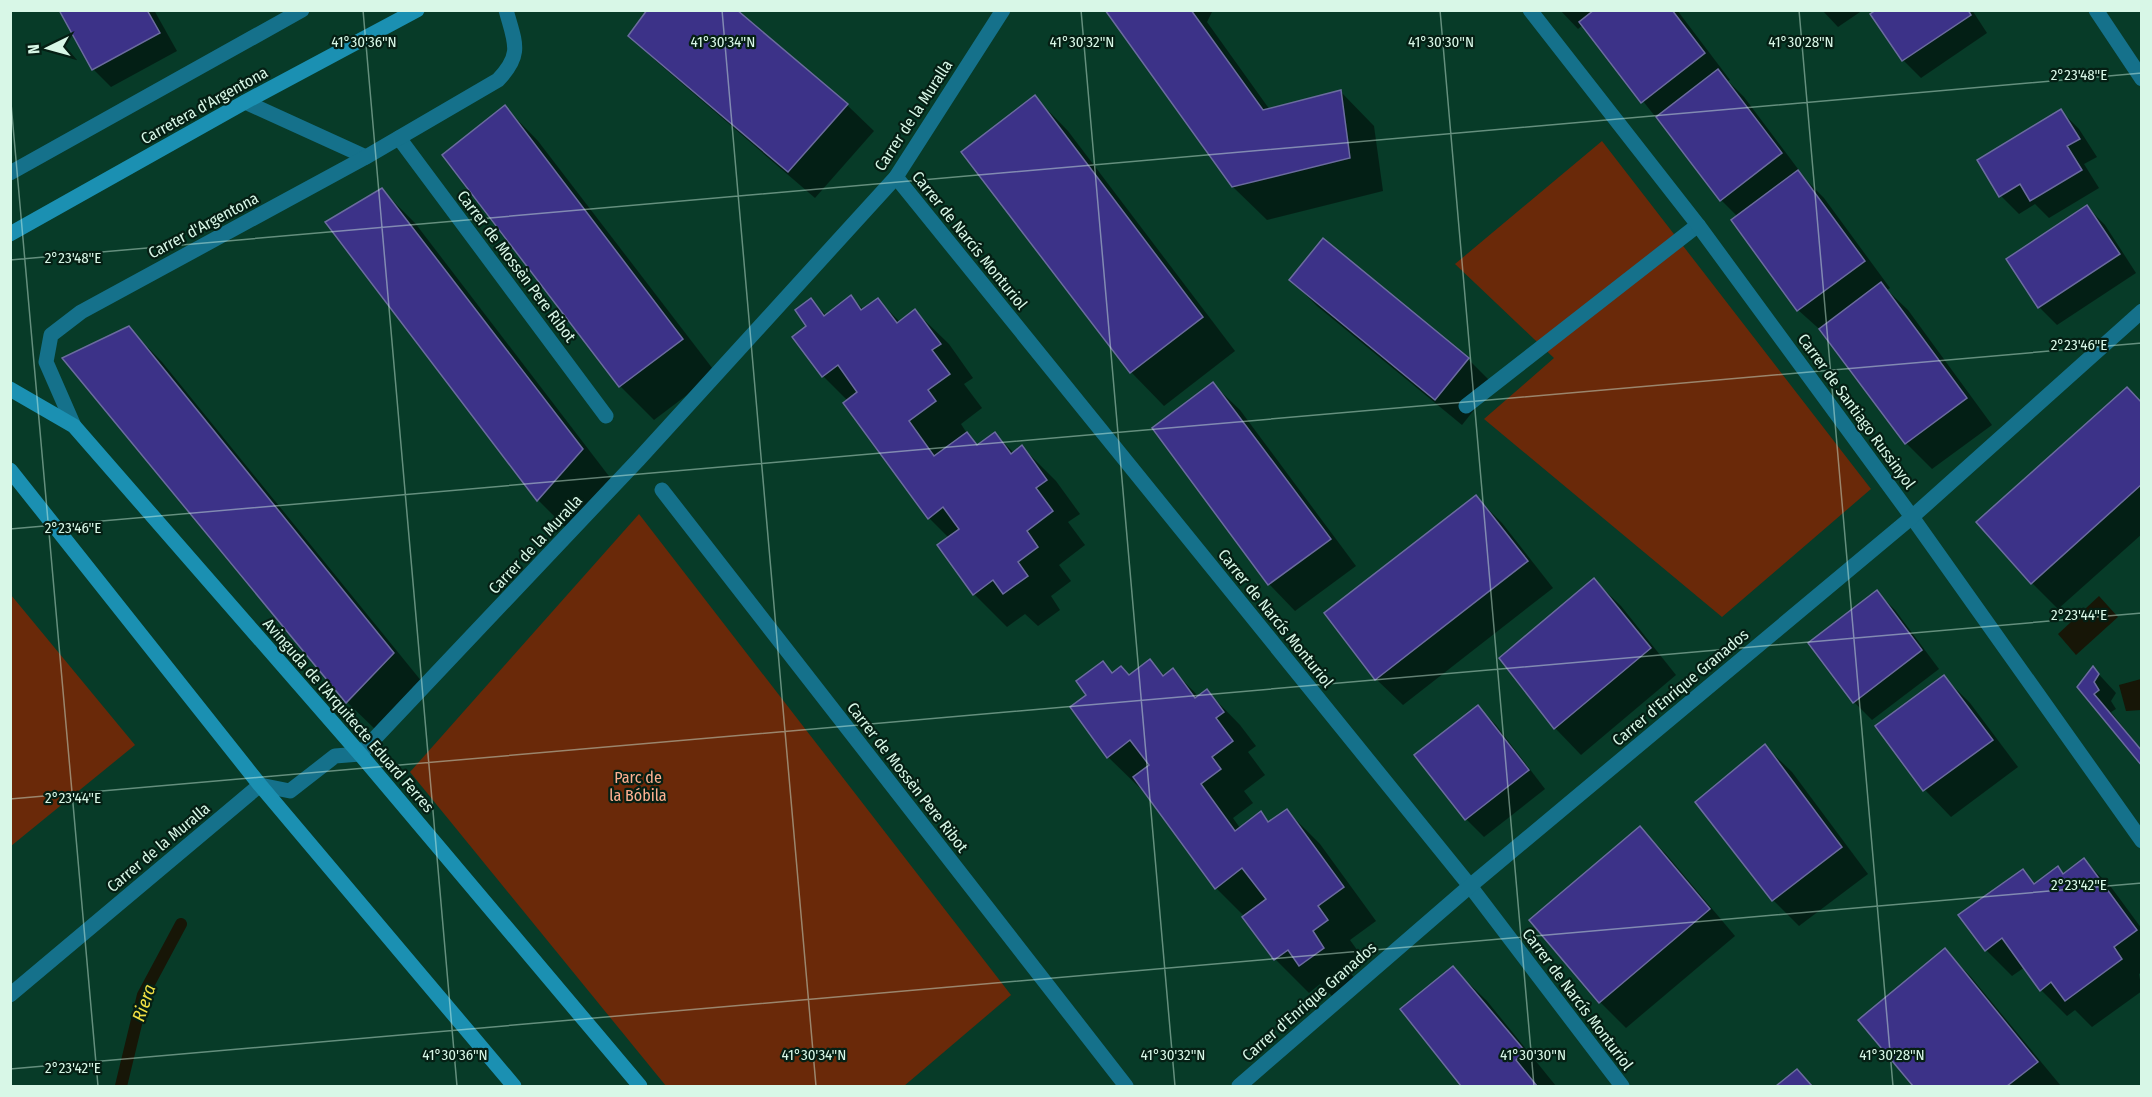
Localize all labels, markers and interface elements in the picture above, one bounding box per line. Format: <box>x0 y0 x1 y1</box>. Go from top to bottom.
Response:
north arrow <box>18 18 78 78</box>
text: 41°30'36"N <box>331 33 397 51</box>
text: 41°30'34"N <box>691 33 755 51</box>
text: 41°30'32"N <box>1050 33 1114 51</box>
text: 41°30'30"N <box>1408 33 1474 51</box>
text: 41°30'28"N <box>1768 33 1834 51</box>
text: N <box>24 44 43 55</box>
street label: Carrer de la Muralla <box>870 56 956 174</box>
street label: Carretera d'Argentona <box>137 63 271 148</box>
text: 2°23'48"E <box>2051 66 2107 84</box>
street label: Carrer de Narcís Monturiol <box>908 167 1031 313</box>
street label: Carrer de Mossèn Pere Ribot <box>453 187 580 346</box>
street label: Carrer d'Argentona <box>145 188 262 263</box>
text: 2°23'48"E <box>45 249 101 267</box>
street label: Carrer de Santiago Russinyol <box>1794 330 1919 493</box>
text: 2°23'46"E <box>2051 336 2107 354</box>
street label: Carrer de la Muralla <box>485 491 586 598</box>
text: 2°23'46"E <box>45 519 101 537</box>
street label: Carrer de Narcís Monturiol <box>1214 545 1337 691</box>
text: 2°23'44"E <box>2051 606 2107 624</box>
street label: Avinguda de l'Arquitecte Eduard Ferres <box>259 614 438 816</box>
street label: Carrer d'Enrique Granados <box>1608 625 1752 750</box>
street label: Carrer de Mossèn Pere Ribot <box>843 699 972 857</box>
park label: Parc de la Bóbila <box>609 768 667 805</box>
text: 2°23'44"E <box>45 789 101 807</box>
street label: Carrer de la Muralla <box>103 799 214 896</box>
text: 2°23'42"E <box>2051 876 2107 894</box>
street label: Carrer de Narcís Monturiol <box>1518 925 1637 1074</box>
street label: Carrer d'Enrique Granados <box>1238 938 1381 1065</box>
water label: Riera <box>127 982 161 1024</box>
text: 41°30'36"N <box>422 1046 488 1064</box>
text: 41°30'34"N <box>782 1046 846 1064</box>
text: 41°30'32"N <box>1141 1046 1205 1064</box>
text: 41°30'30"N <box>1500 1046 1566 1064</box>
text: 41°30'28"N <box>1859 1046 1925 1064</box>
text: 2°23'42"E <box>45 1059 101 1077</box>

